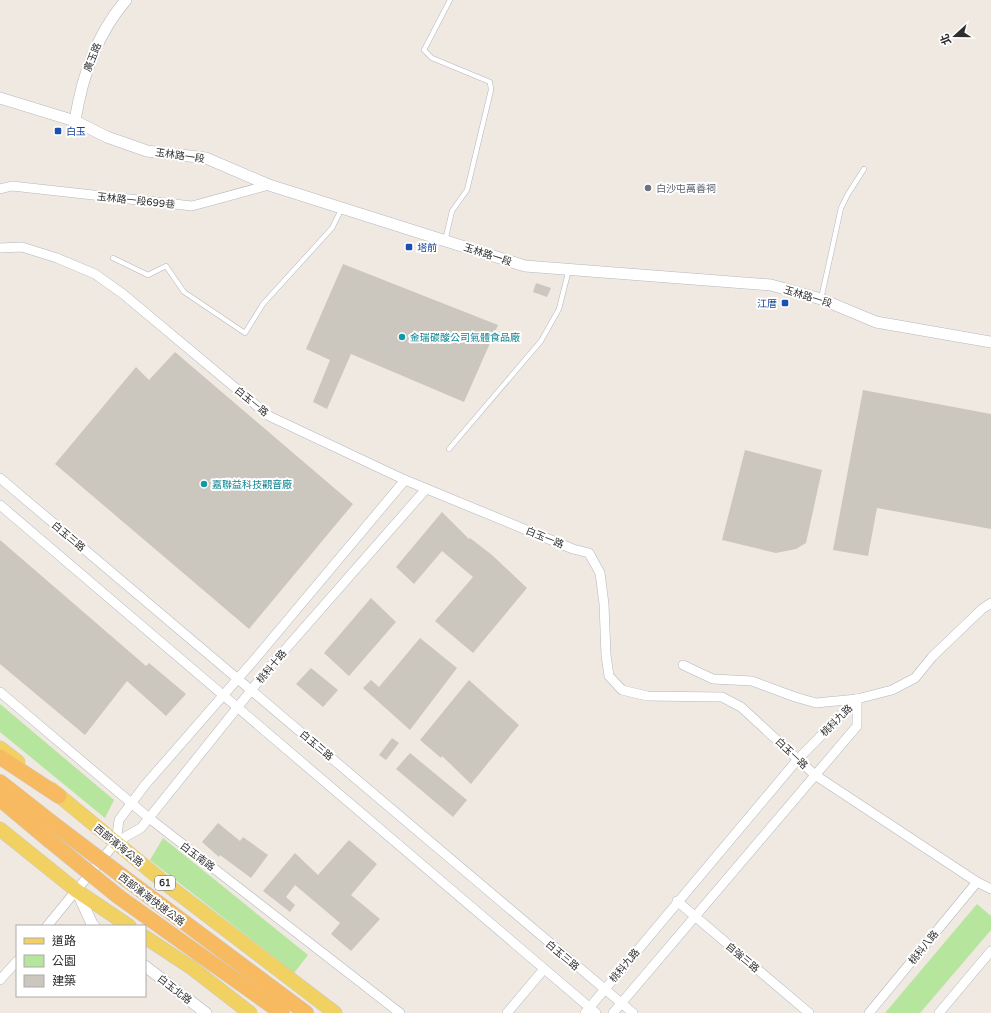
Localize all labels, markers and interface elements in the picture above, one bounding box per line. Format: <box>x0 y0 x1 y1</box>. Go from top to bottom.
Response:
north arrow <box>935 16 975 56</box>
text: 北 <box>938 32 954 47</box>
street label: 廣玉路 <box>82 41 104 74</box>
marker: 白玉 <box>53 126 63 136</box>
place label: 白玉 <box>66 126 86 138</box>
street label: 玉林路一段 <box>154 147 205 165</box>
marker: 白沙屯萬善祠 <box>643 183 653 193</box>
place label: 白沙屯萬善祠 <box>656 183 716 195</box>
street label: 玉林路一段699巷 <box>96 191 176 211</box>
marker: 塔前 <box>404 242 414 252</box>
place label: 塔前 <box>417 242 437 254</box>
street label: 玉林路一段 <box>462 242 513 268</box>
street label: 玉林路一段 <box>782 284 833 310</box>
place label: 江厝 <box>757 298 777 310</box>
marker: 江厝 <box>780 298 790 308</box>
marker: 金瑞碳酸公司氣體食品廠 <box>397 332 407 342</box>
place label: 金瑞碳酸公司氣體食品廠 <box>410 332 520 344</box>
street label: 白玉一路 <box>232 385 271 419</box>
marker: 嘉聯益科技觀音廠 <box>199 479 209 489</box>
place label: 嘉聯益科技觀音廠 <box>212 479 292 491</box>
street label: 白玉三路 <box>49 519 88 554</box>
street label: 白玉一路 <box>524 525 565 551</box>
street label: 桃科十路 <box>254 647 289 686</box>
street label: 桃科九路 <box>818 702 855 739</box>
street label: 白玉三路 <box>297 728 336 763</box>
street label: 白玉一路 <box>773 736 810 772</box>
street label: 西部濱海公路 <box>91 822 145 869</box>
street label: 白玉南路 <box>178 840 217 874</box>
street label: 西部濱海快速公路 <box>116 871 187 929</box>
road number: 61 <box>155 876 175 890</box>
legend <box>16 925 146 997</box>
street label: 桃科八路 <box>907 928 941 967</box>
text: 道路 <box>52 934 76 948</box>
street label: 白玉三路 <box>543 938 582 973</box>
street label: 自強三路 <box>723 940 762 975</box>
street label: 桃科九路 <box>607 946 642 985</box>
text: 公園 <box>52 954 76 968</box>
street label: 白玉北路 <box>155 973 194 1007</box>
text: 建築 <box>52 974 76 988</box>

